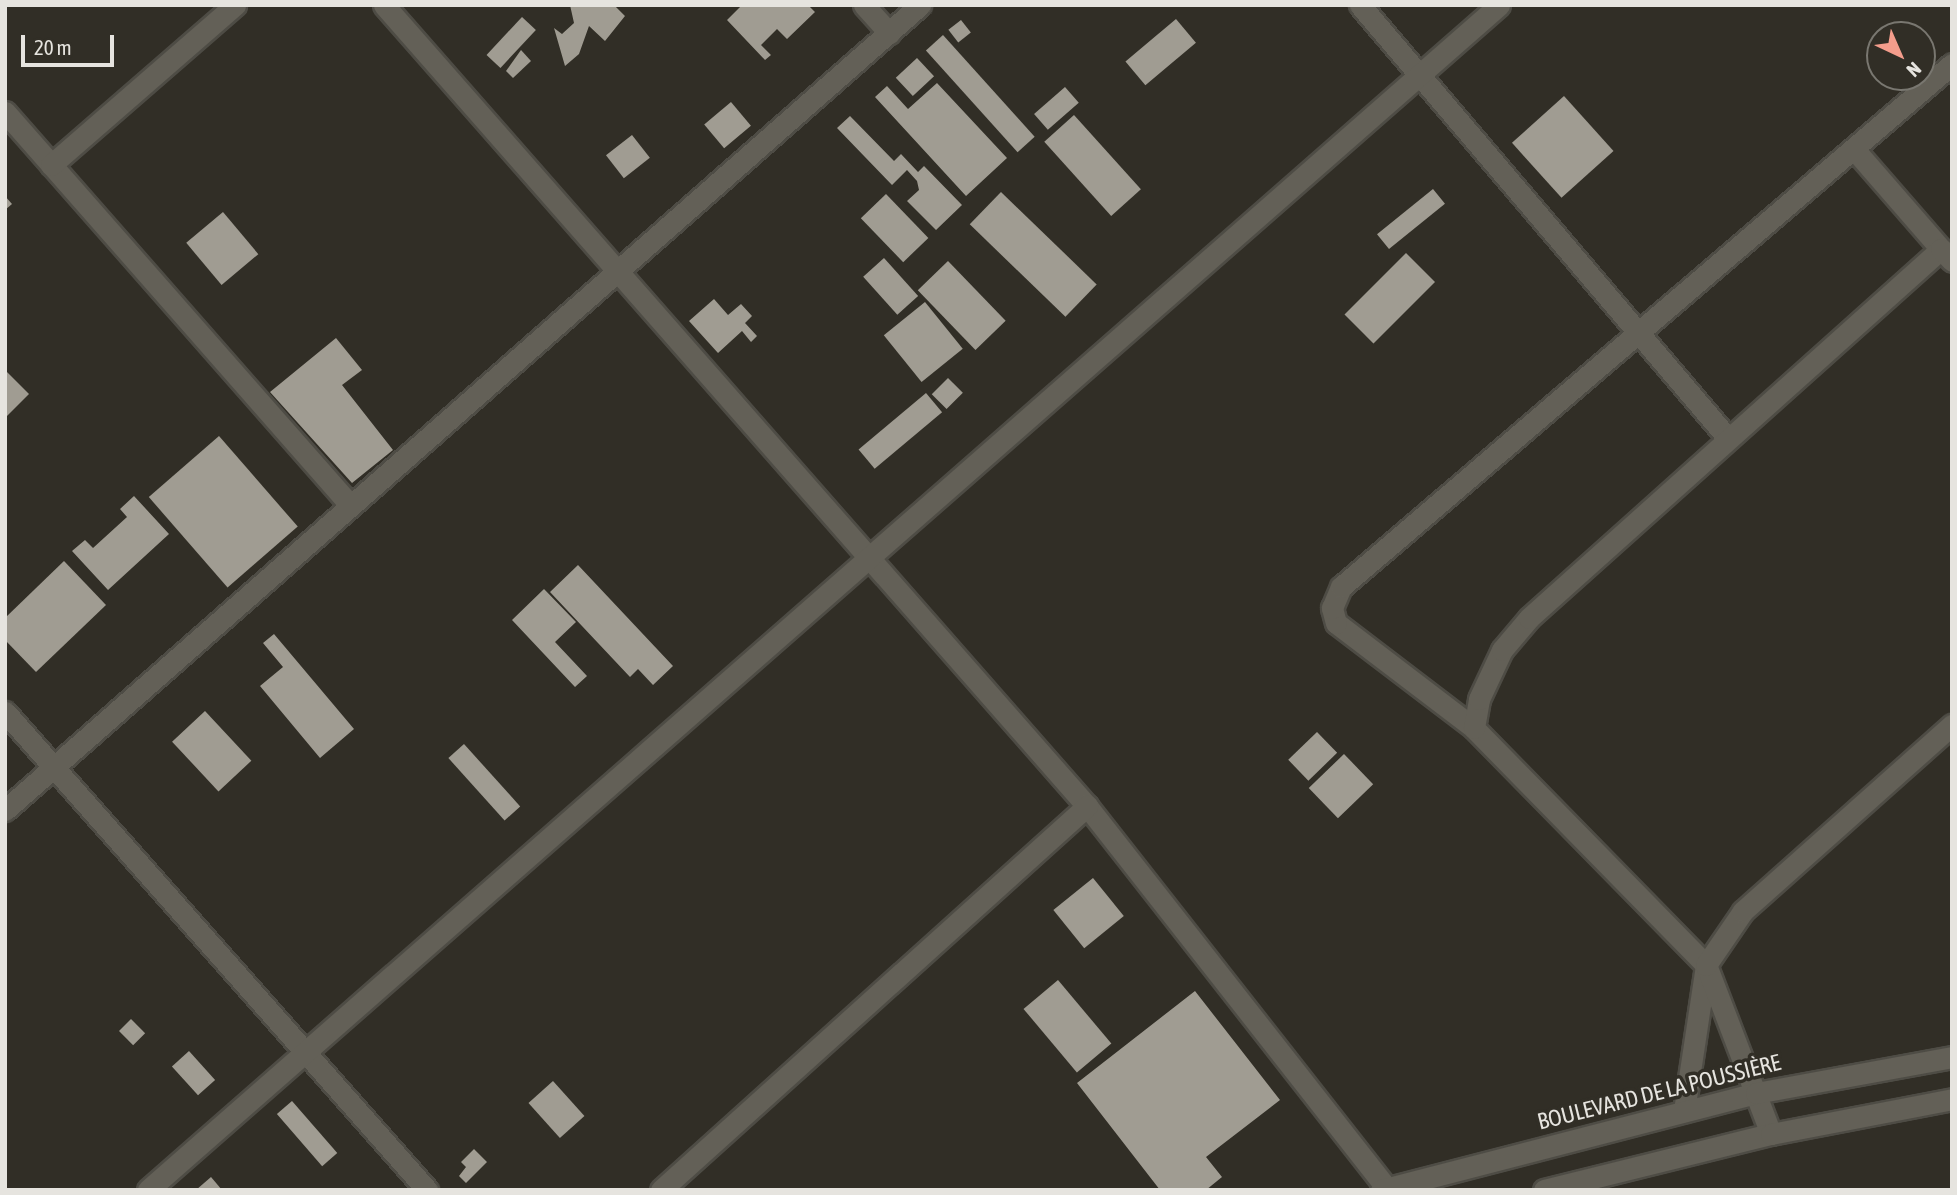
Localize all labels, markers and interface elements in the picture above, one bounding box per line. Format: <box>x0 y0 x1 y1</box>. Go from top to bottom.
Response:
scale bar <box>24 21 117 65</box>
north arrow <box>1866 21 1936 91</box>
text: 20 m <box>34 35 72 59</box>
text: N <box>1903 58 1926 81</box>
street label: BOULEVARD DE LA POUSSIÈRE <box>1534 1048 1784 1136</box>

